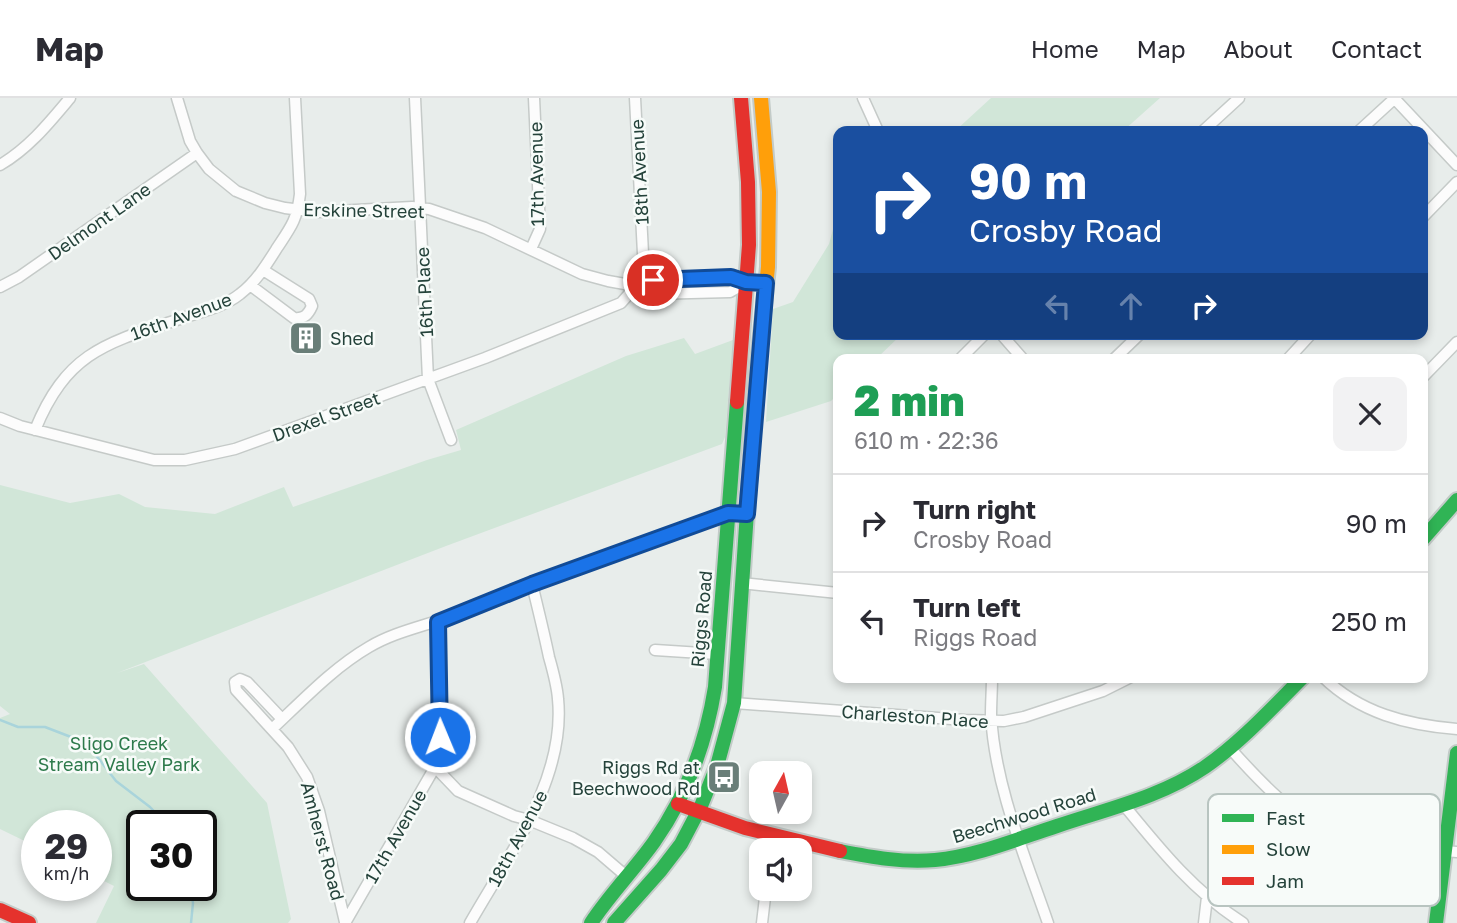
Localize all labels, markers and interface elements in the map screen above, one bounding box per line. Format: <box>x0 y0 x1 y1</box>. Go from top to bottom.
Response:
text: Map <box>35 29 104 68</box>
text: Home <box>1031 34 1099 63</box>
text: Map <box>1137 34 1186 63</box>
text: About <box>1224 34 1293 63</box>
text: Contact <box>1331 34 1422 63</box>
street label: 18th Avenue <box>625 118 653 226</box>
street label: 17th Avenue <box>524 122 548 226</box>
text: 90 m <box>969 151 1087 210</box>
icon: right <box>854 154 945 245</box>
street label: Delmont Lane <box>43 178 155 264</box>
street label: Erskine Street <box>303 198 425 222</box>
text: Crosby Road <box>969 211 1162 249</box>
street label: 16th Place <box>411 246 437 338</box>
pin <box>623 250 683 310</box>
icon: arrive <box>634 261 672 299</box>
icon: left <box>1039 287 1077 325</box>
icon: ahead <box>1112 287 1150 325</box>
icon: right <box>1185 287 1223 325</box>
street label: 16th Avenue <box>127 288 235 344</box>
building icon: Shed <box>287 319 325 357</box>
place label: Shed <box>330 327 374 349</box>
text: 2 min <box>854 375 965 425</box>
button: close <box>1333 377 1407 451</box>
street label: Drexel Street <box>269 386 383 446</box>
text: 610 m · 22:36 <box>854 426 999 454</box>
text: Turn right <box>913 494 1036 525</box>
icon: right <box>854 504 892 542</box>
text: 90 m <box>1346 508 1407 539</box>
text: Crosby Road <box>913 525 1052 553</box>
street label: Riggs Road <box>686 570 716 668</box>
text: Turn left <box>913 592 1021 623</box>
icon: left <box>854 602 892 640</box>
text: 250 m <box>1331 606 1407 637</box>
text: Riggs Road <box>913 623 1037 651</box>
position arrow <box>403 700 477 774</box>
street label: Charleston Place <box>841 700 989 732</box>
park label: Sligo Creek Stream Valley Park <box>38 732 200 775</box>
place label: Riggs Rd at Beechwood Rd <box>572 756 700 799</box>
bus stop icon: Riggs Rd at Beechwood Rd <box>705 758 743 796</box>
north arrow <box>749 761 812 824</box>
map controls <box>749 761 812 901</box>
street label: Amherst Road <box>297 779 349 903</box>
street label: Beechwood Road <box>949 783 1099 847</box>
street label: 17th Avenue <box>359 785 431 887</box>
street label: 18th Avenue <box>482 786 552 890</box>
legend <box>1208 794 1440 906</box>
text: Fast <box>1266 806 1305 829</box>
speed limit sign: 30 <box>126 810 217 901</box>
text: 29 <box>45 825 88 867</box>
text: Slow <box>1266 837 1311 860</box>
button: sound <box>749 838 812 901</box>
text: km/h <box>44 862 89 884</box>
text: Jam <box>1266 869 1304 892</box>

